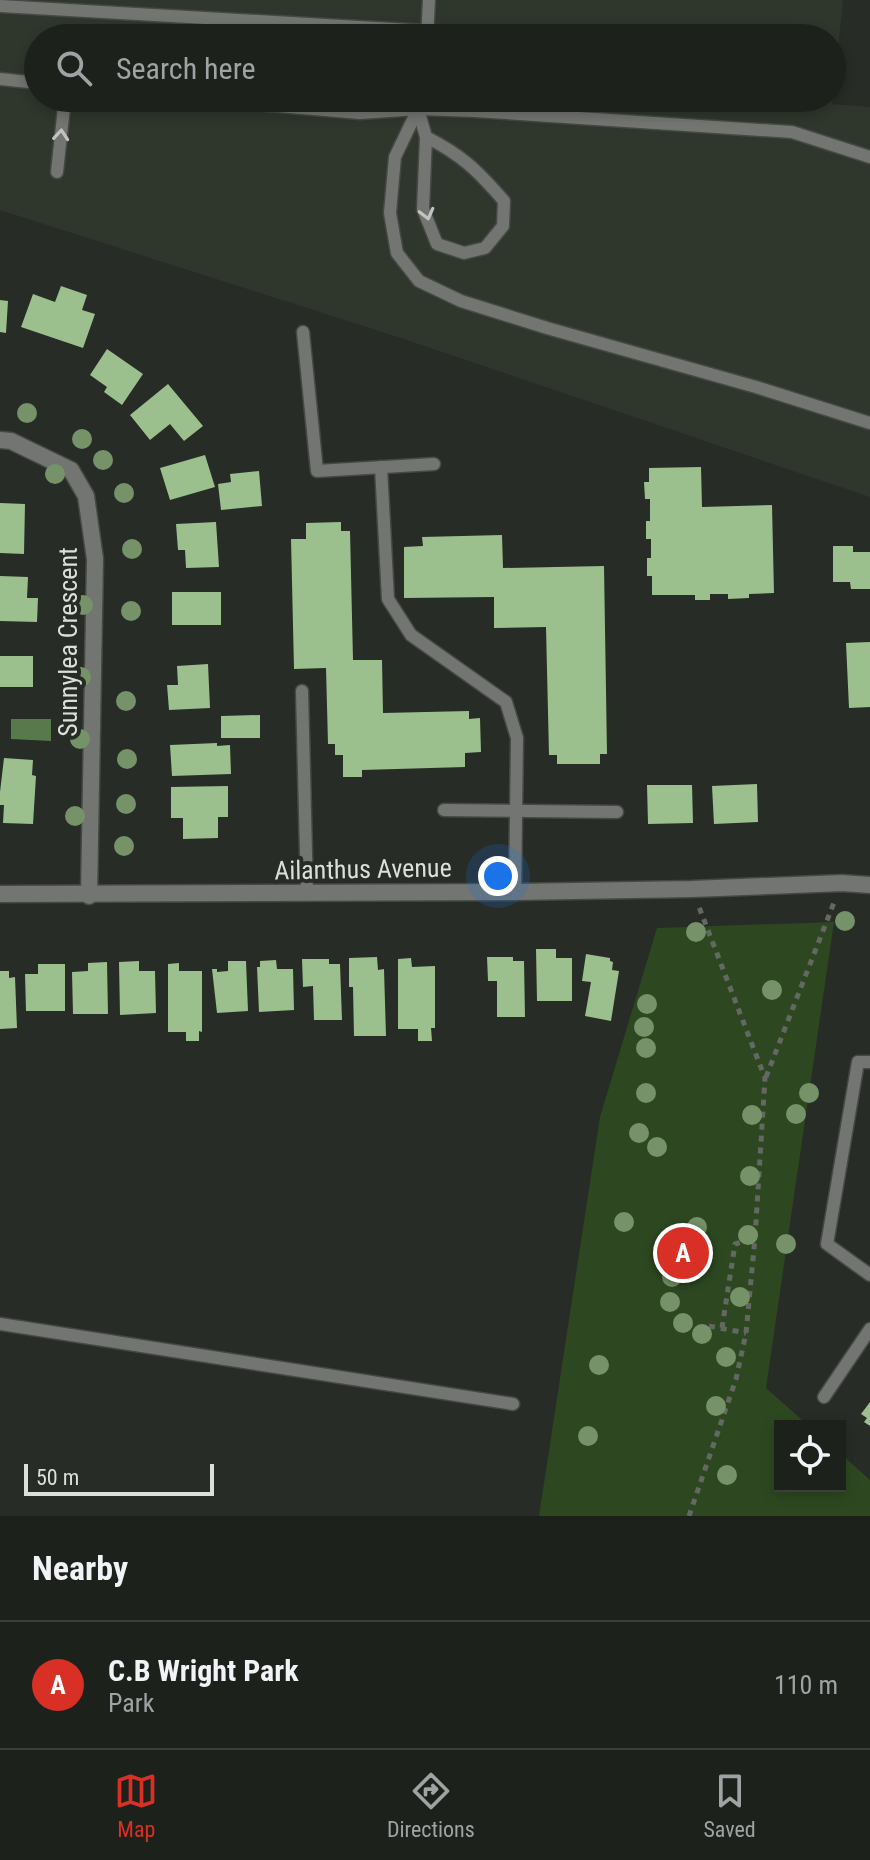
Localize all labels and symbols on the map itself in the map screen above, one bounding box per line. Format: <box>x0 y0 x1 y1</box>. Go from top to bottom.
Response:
one-way arrow <box>52 128 69 141</box>
one-way arrow <box>417 207 434 220</box>
street label: Sunnylea Crescent <box>53 547 83 737</box>
street label: Ailanthus Avenue <box>274 852 452 886</box>
your location <box>478 856 518 896</box>
pin: A <box>657 1223 709 1283</box>
scale bar <box>24 1460 214 1496</box>

